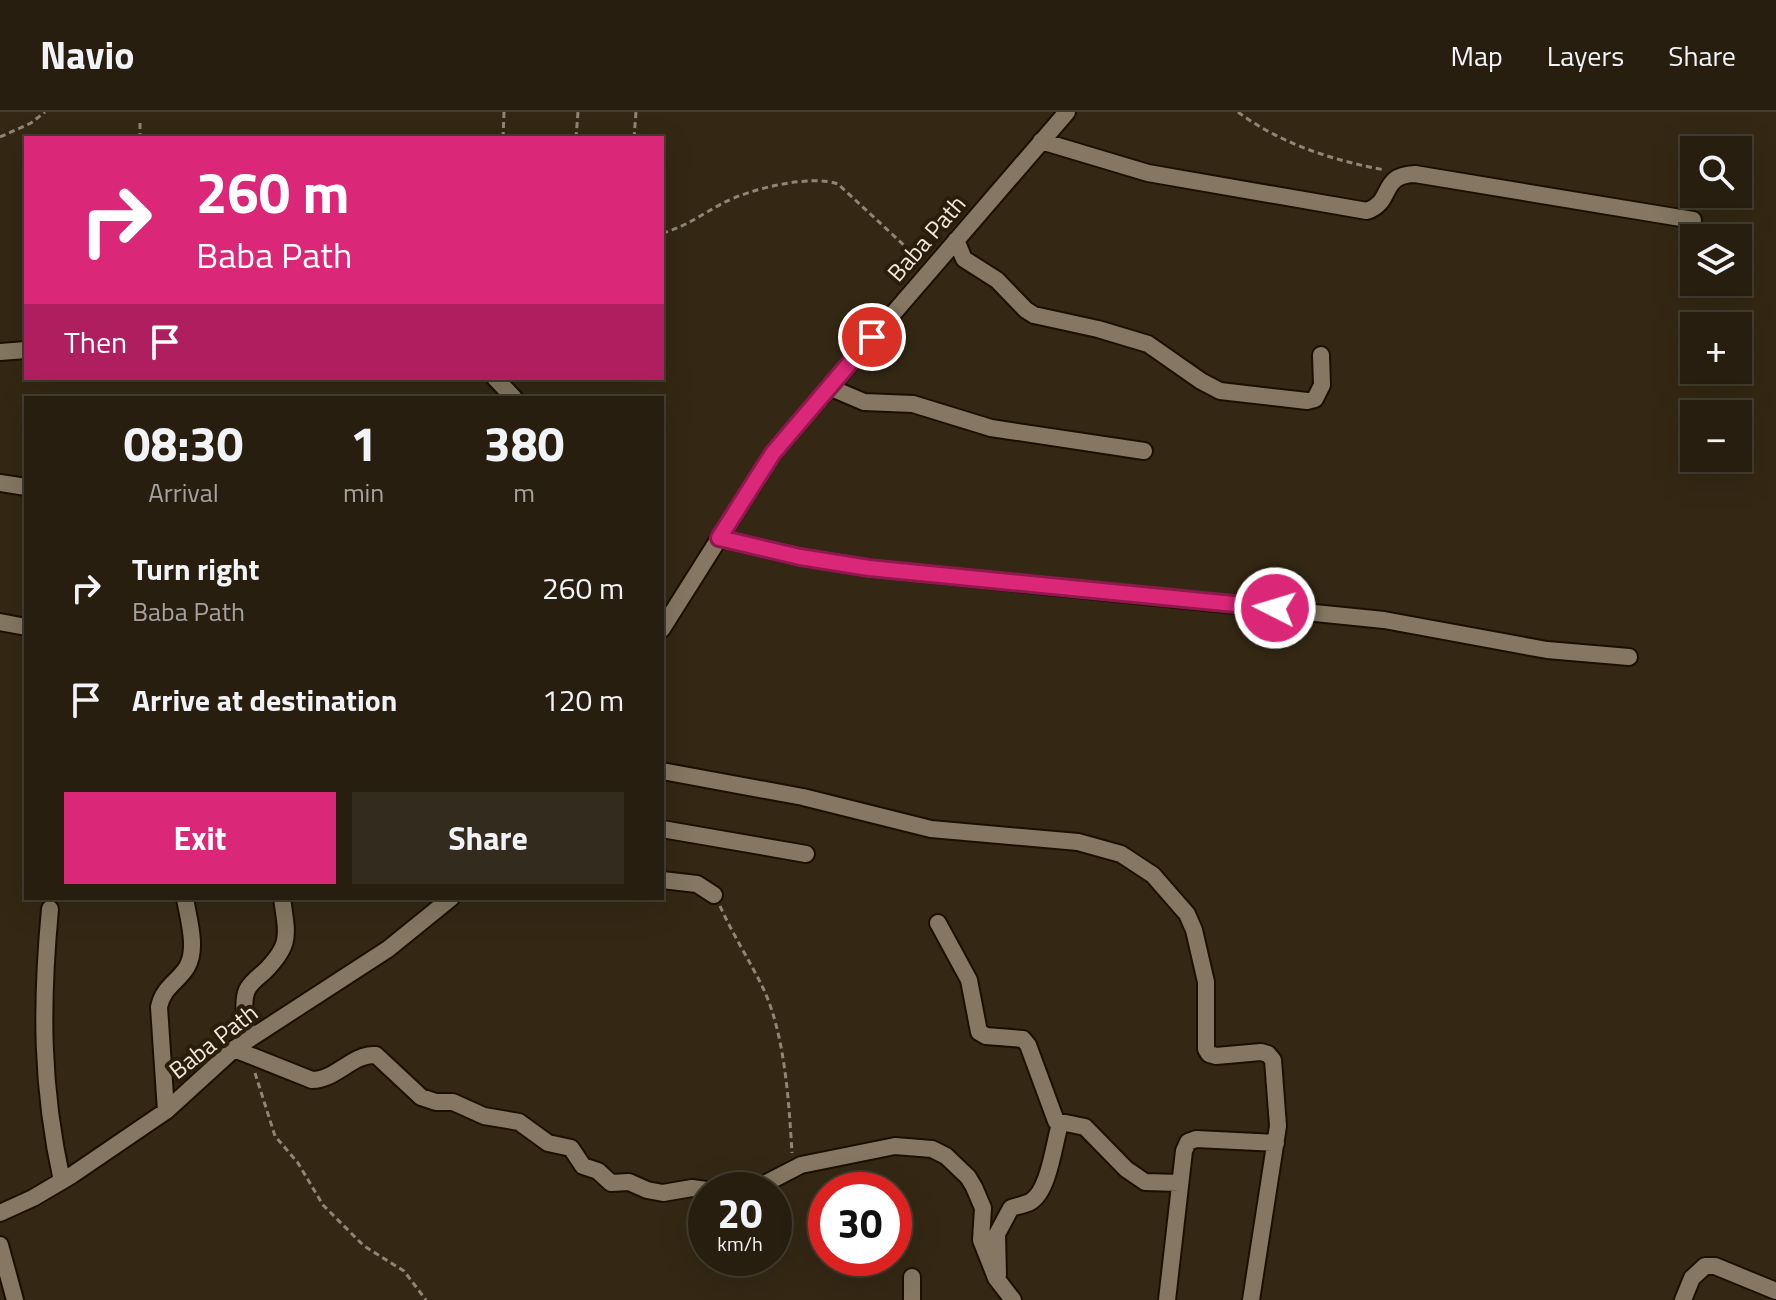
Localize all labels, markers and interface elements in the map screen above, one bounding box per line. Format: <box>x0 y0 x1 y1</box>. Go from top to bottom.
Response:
text: Navio <box>40 26 134 84</box>
text: Map <box>1450 34 1503 77</box>
text: Layers <box>1547 34 1624 77</box>
text: Share <box>1668 34 1736 77</box>
map controls <box>1680 136 1752 472</box>
button: search <box>1680 136 1752 208</box>
text: 260 m <box>196 150 349 235</box>
icon: right <box>64 168 168 272</box>
street label: Baba Path <box>878 187 974 289</box>
button: layers <box>1680 224 1752 296</box>
text: Baba Path <box>196 227 352 282</box>
pin <box>838 303 906 371</box>
button: + <box>1680 312 1752 384</box>
icon: arrive <box>850 315 894 359</box>
text: Then <box>64 319 127 365</box>
icon: arrive <box>143 320 187 364</box>
button: − <box>1680 400 1752 472</box>
text: 08:30 <box>124 407 243 480</box>
text: 1 <box>350 407 377 480</box>
text: 380 <box>484 407 564 480</box>
text: Arrival <box>148 473 219 512</box>
text: min <box>343 473 384 512</box>
text: m <box>513 473 535 512</box>
text: Turn right <box>132 546 260 592</box>
text: 260 m <box>542 565 624 611</box>
icon: right <box>64 566 108 610</box>
position arrow <box>1233 566 1317 650</box>
text: Baba Path <box>132 592 245 631</box>
text: Arrive at destination <box>132 677 397 723</box>
text: 120 m <box>542 677 624 723</box>
icon: arrive <box>64 678 108 722</box>
button: Exit <box>64 792 336 884</box>
button: Share <box>352 792 624 884</box>
street label: Baba Path <box>161 995 265 1087</box>
speed limit sign: 30 <box>808 1172 912 1276</box>
text: 20 <box>718 1183 762 1244</box>
text: km/h <box>717 1228 763 1259</box>

